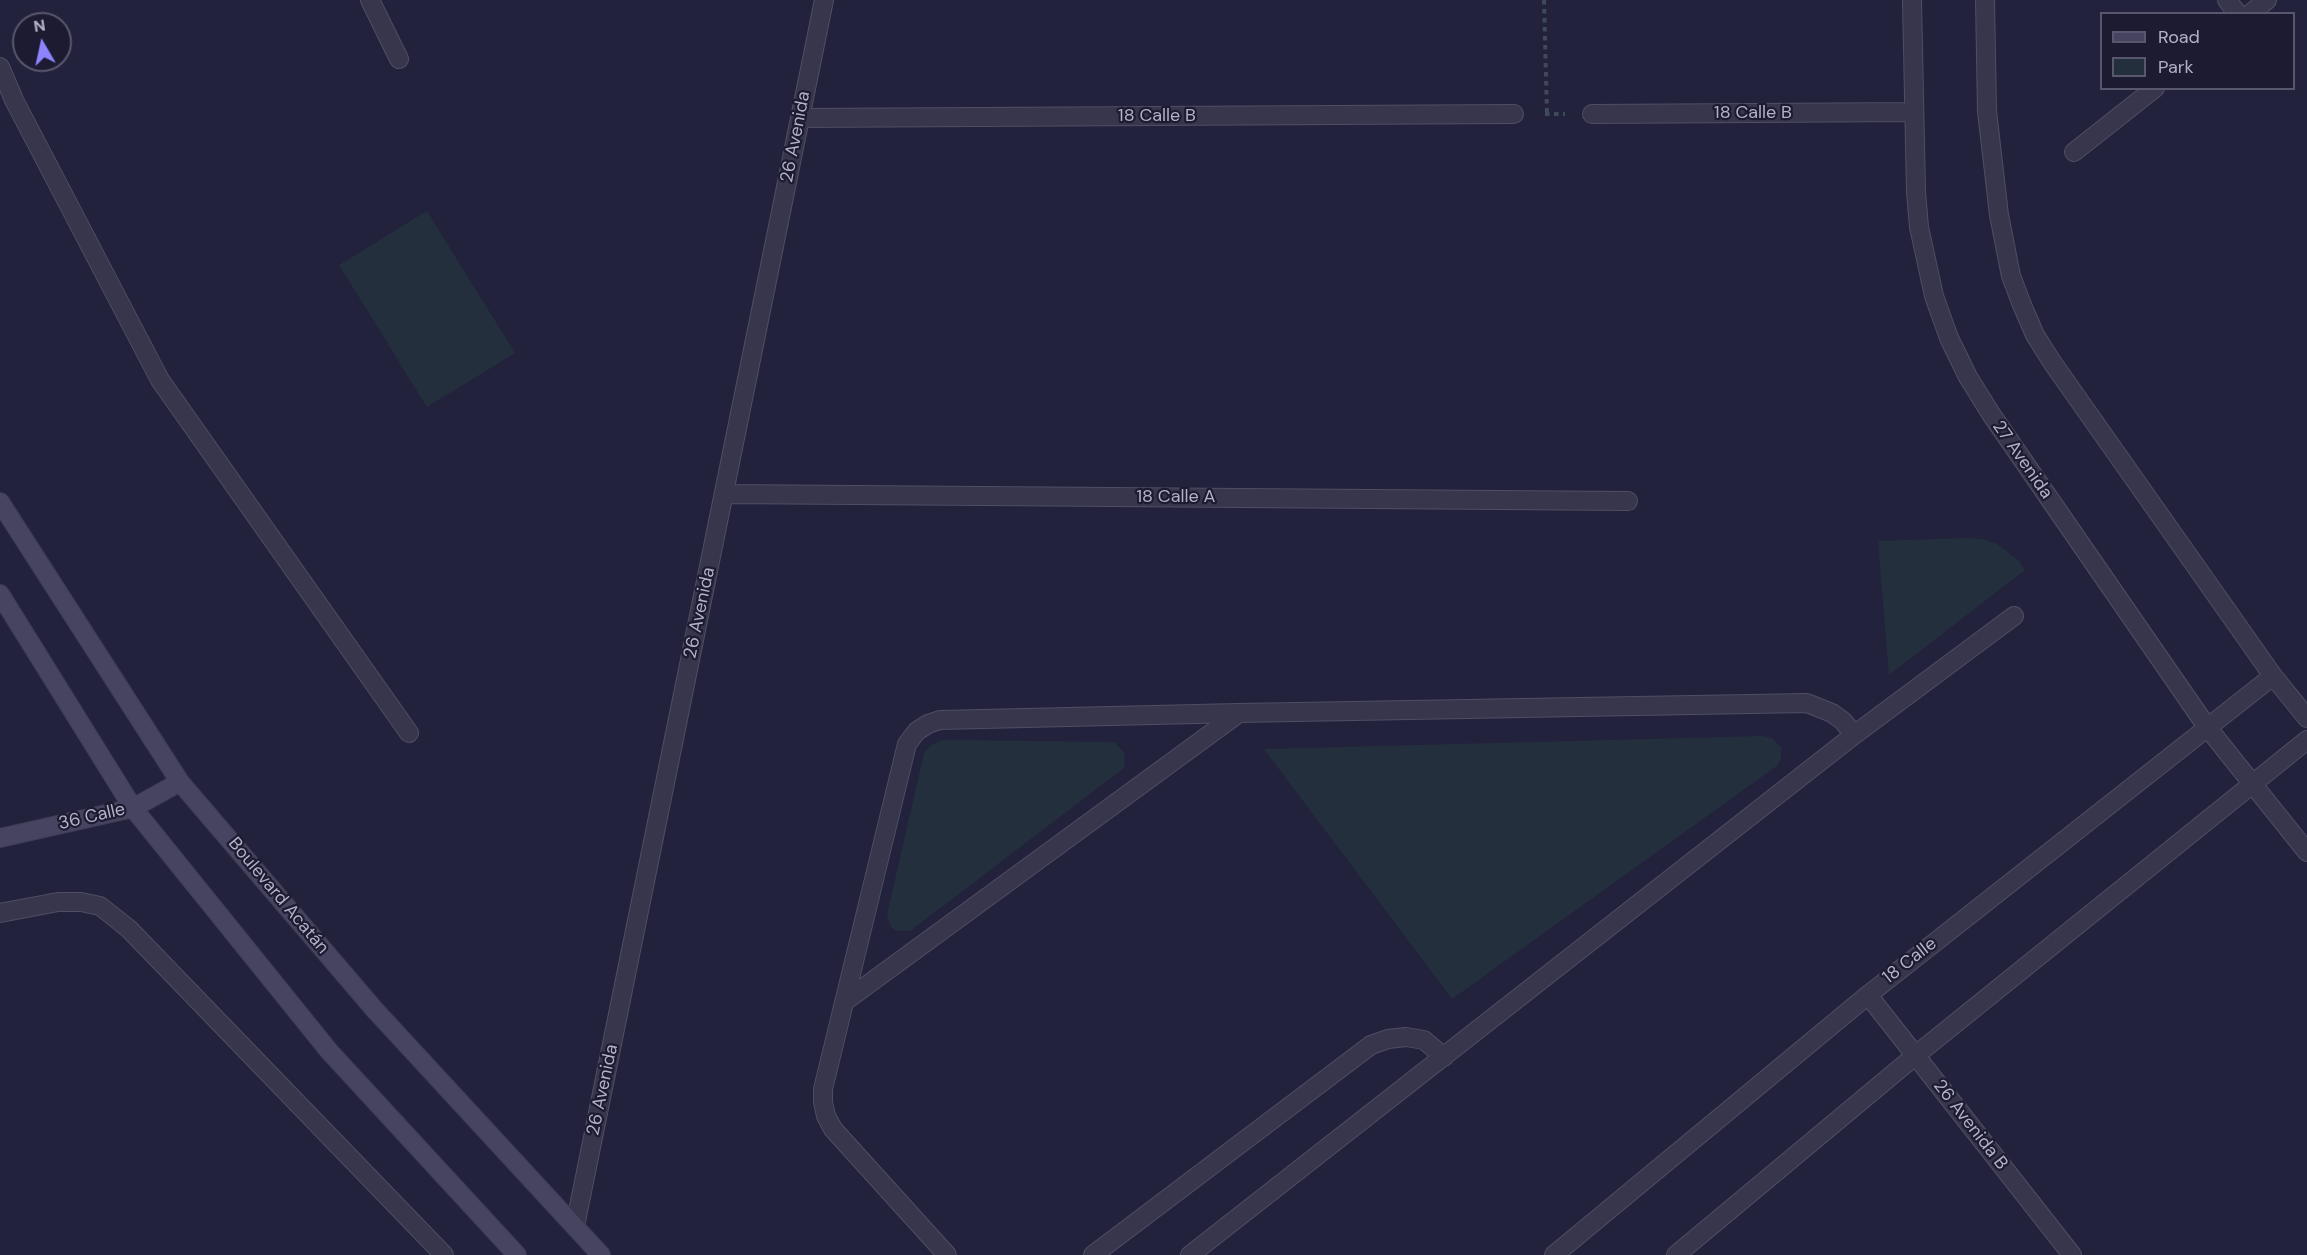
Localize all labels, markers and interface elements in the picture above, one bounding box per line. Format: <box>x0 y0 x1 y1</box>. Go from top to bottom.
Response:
north arrow <box>12 12 72 72</box>
legend <box>2100 12 2295 90</box>
text: N <box>32 14 47 37</box>
text: Road <box>2158 25 2200 49</box>
text: Park <box>2158 55 2194 79</box>
street label: 26 Avenida <box>777 90 815 184</box>
street label: 18 Calle B <box>1714 102 1792 124</box>
street label: 18 Calle B <box>1118 105 1196 127</box>
street label: 27 Avenida <box>1987 417 2057 503</box>
street label: 18 Calle A <box>1136 486 1216 508</box>
street label: 26 Avenida <box>680 566 720 660</box>
street label: 36 Calle <box>57 799 127 835</box>
street label: Boulevard Acatán <box>223 833 333 959</box>
street label: 18 Calle <box>1879 933 1941 989</box>
street label: 26 Avenida <box>583 1043 623 1137</box>
street label: 26 Avenida B <box>1928 1076 2012 1174</box>

